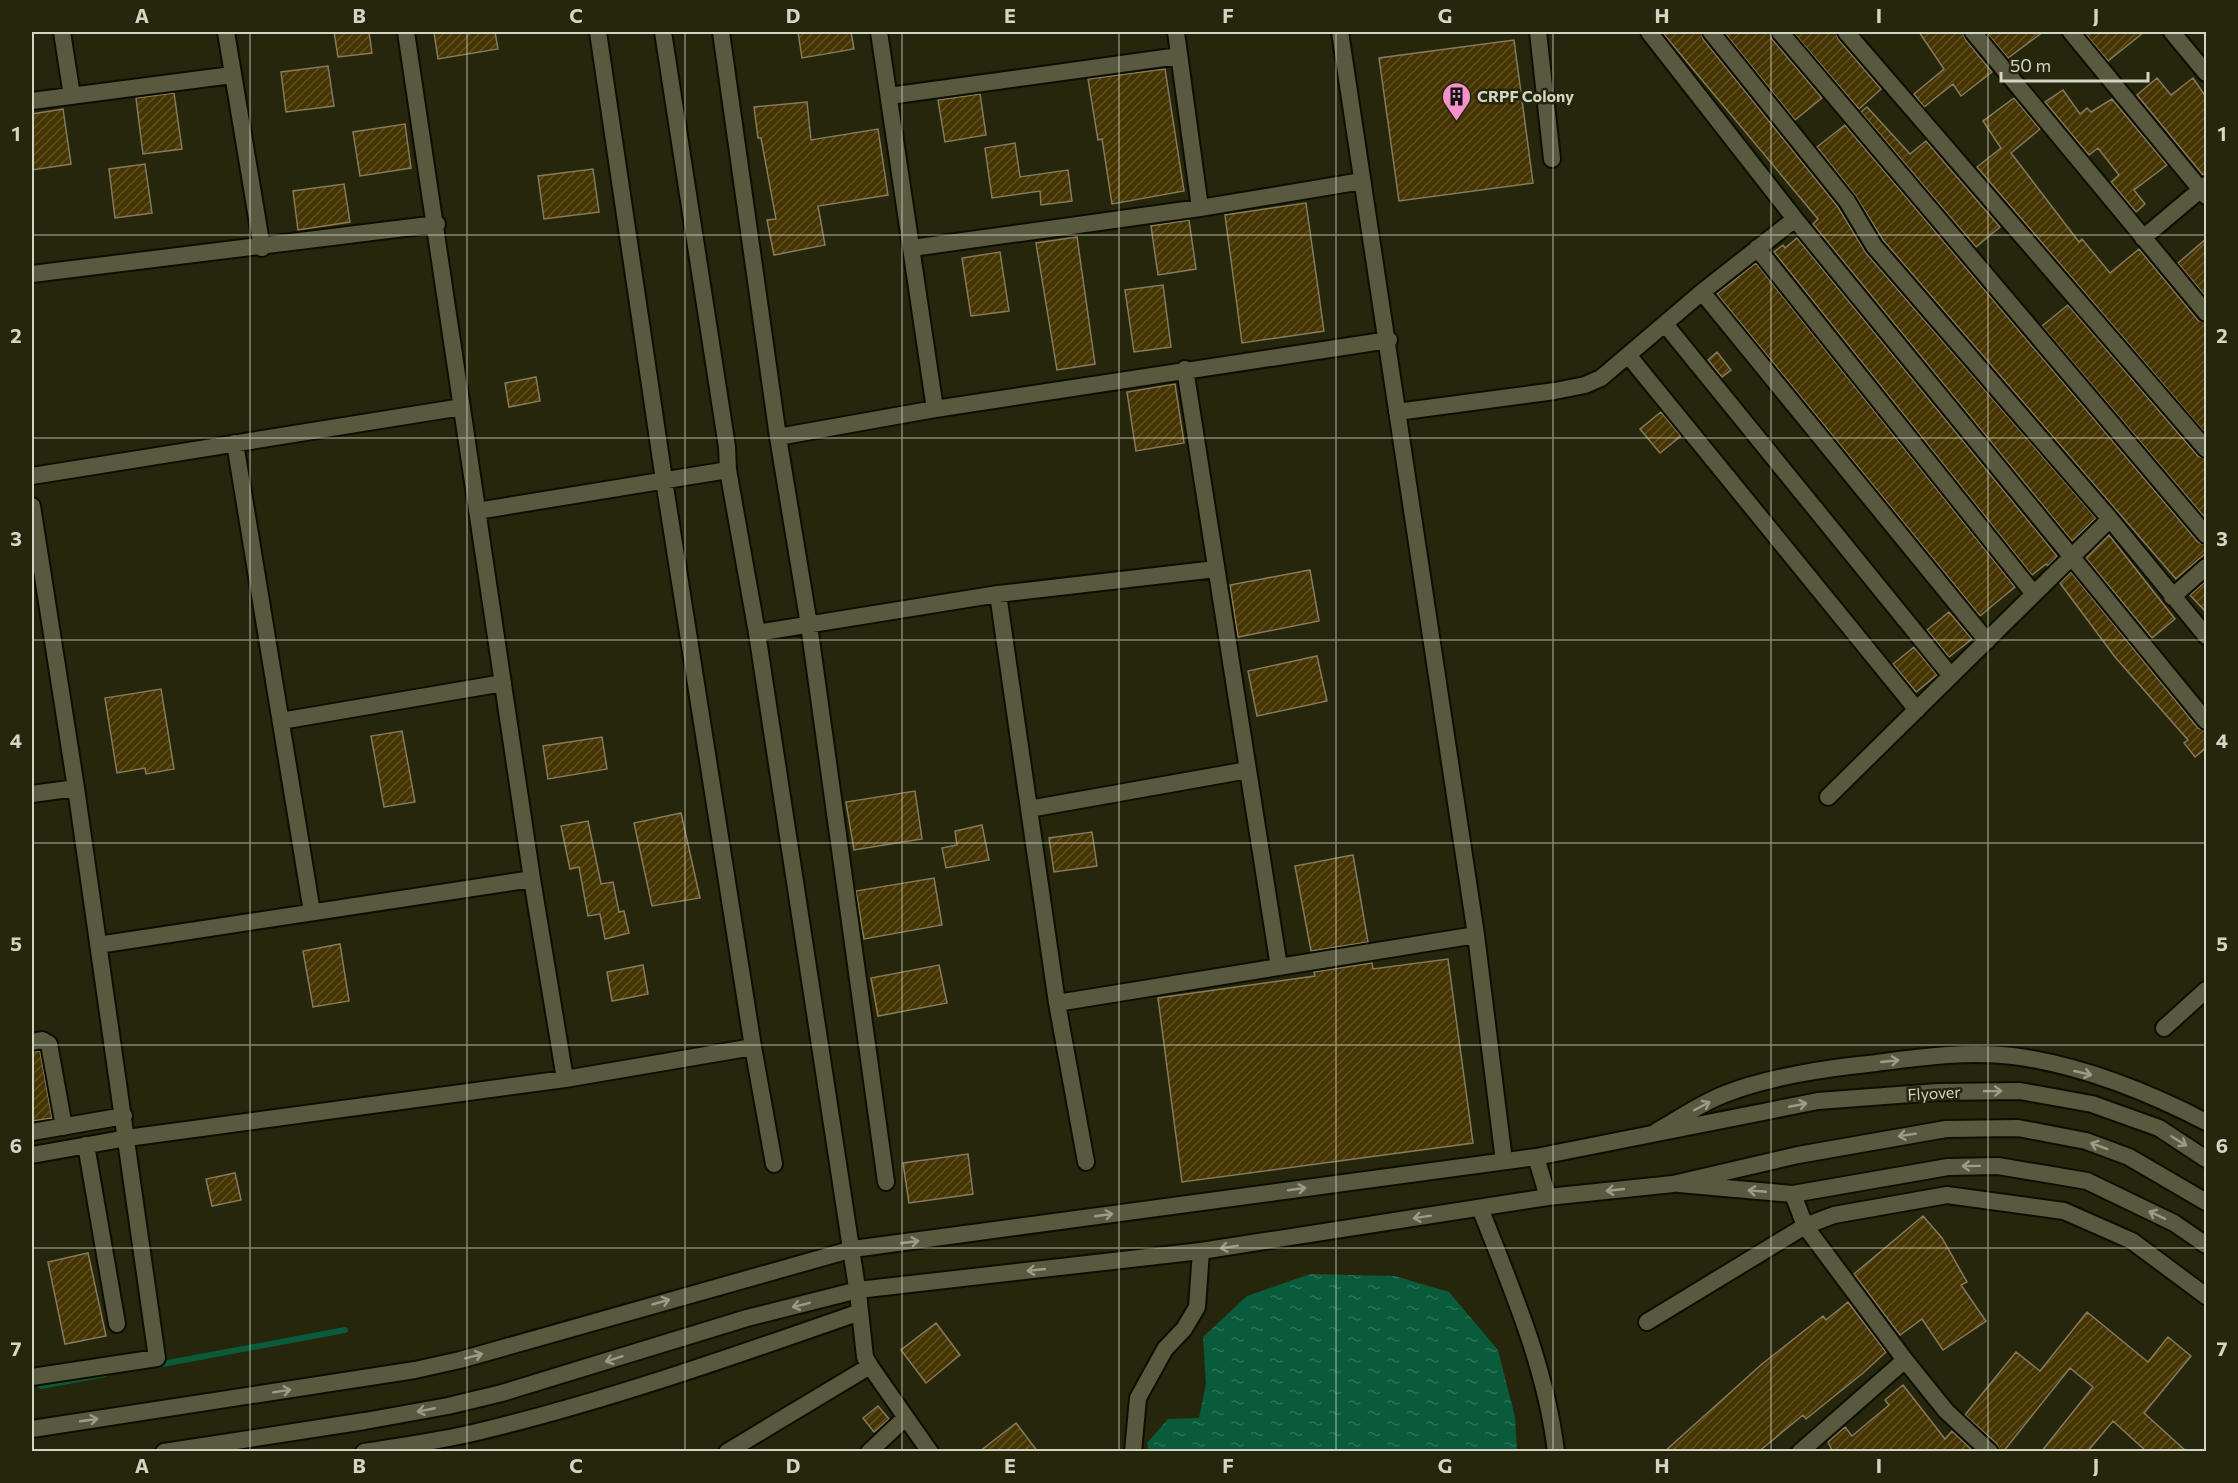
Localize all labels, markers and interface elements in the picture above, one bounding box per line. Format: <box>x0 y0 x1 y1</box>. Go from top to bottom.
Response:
text: A <box>135 3 149 27</box>
text: B <box>352 3 366 27</box>
text: C <box>569 3 583 27</box>
text: D <box>786 3 800 27</box>
text: E <box>1004 3 1016 27</box>
text: F <box>1222 3 1234 27</box>
text: G <box>1438 3 1452 27</box>
text: H <box>1655 3 1670 27</box>
text: I <box>1876 3 1882 27</box>
text: J <box>2093 3 2099 27</box>
scale bar <box>2001 45 2148 83</box>
text: 50 m <box>2010 54 2051 76</box>
building icon: CRPF Colony <box>1440 80 1472 122</box>
place label: CRPF Colony <box>1477 86 1574 105</box>
text: 1 <box>11 121 21 145</box>
text: 1 <box>2217 121 2227 145</box>
text: 2 <box>10 323 22 347</box>
text: 2 <box>2216 323 2228 347</box>
text: 3 <box>10 526 22 550</box>
text: 3 <box>2216 526 2228 550</box>
text: 4 <box>10 728 22 752</box>
text: 4 <box>2216 728 2228 752</box>
text: 5 <box>10 931 22 955</box>
text: 5 <box>2216 931 2228 955</box>
one-way arrow <box>1880 1055 1900 1066</box>
one-way arrow <box>2073 1067 2092 1079</box>
street label: Flyover <box>1907 1082 1962 1103</box>
one-way arrow <box>1982 1085 2002 1097</box>
one-way arrow <box>1788 1099 1808 1110</box>
one-way arrow <box>1693 1100 1710 1112</box>
one-way arrow <box>1897 1129 1917 1140</box>
text: 6 <box>10 1133 22 1157</box>
text: 6 <box>2216 1133 2228 1157</box>
one-way arrow <box>2170 1135 2186 1147</box>
one-way arrow <box>2090 1140 2109 1151</box>
one-way arrow <box>1961 1160 1981 1172</box>
one-way arrow <box>1287 1184 1306 1195</box>
one-way arrow <box>1605 1185 1625 1196</box>
one-way arrow <box>1748 1185 1768 1196</box>
one-way arrow <box>2148 1209 2166 1220</box>
one-way arrow <box>1093 1210 1113 1221</box>
one-way arrow <box>1412 1212 1432 1223</box>
one-way arrow <box>900 1236 920 1247</box>
one-way arrow <box>1220 1241 1240 1252</box>
one-way arrow <box>1026 1265 1046 1276</box>
one-way arrow <box>651 1296 670 1308</box>
one-way arrow <box>792 1299 811 1311</box>
text: 7 <box>11 1336 22 1360</box>
text: 7 <box>2217 1336 2228 1360</box>
one-way arrow <box>464 1350 483 1361</box>
one-way arrow <box>605 1354 624 1365</box>
one-way arrow <box>272 1385 291 1396</box>
one-way arrow <box>416 1405 436 1416</box>
one-way arrow <box>79 1415 99 1426</box>
text: A <box>135 1453 149 1477</box>
text: B <box>352 1453 366 1477</box>
text: C <box>569 1453 583 1477</box>
text: D <box>786 1453 800 1477</box>
text: E <box>1004 1453 1016 1477</box>
text: F <box>1222 1453 1234 1477</box>
text: G <box>1438 1453 1452 1477</box>
text: H <box>1655 1453 1670 1477</box>
text: I <box>1876 1453 1882 1477</box>
text: J <box>2093 1453 2099 1477</box>

